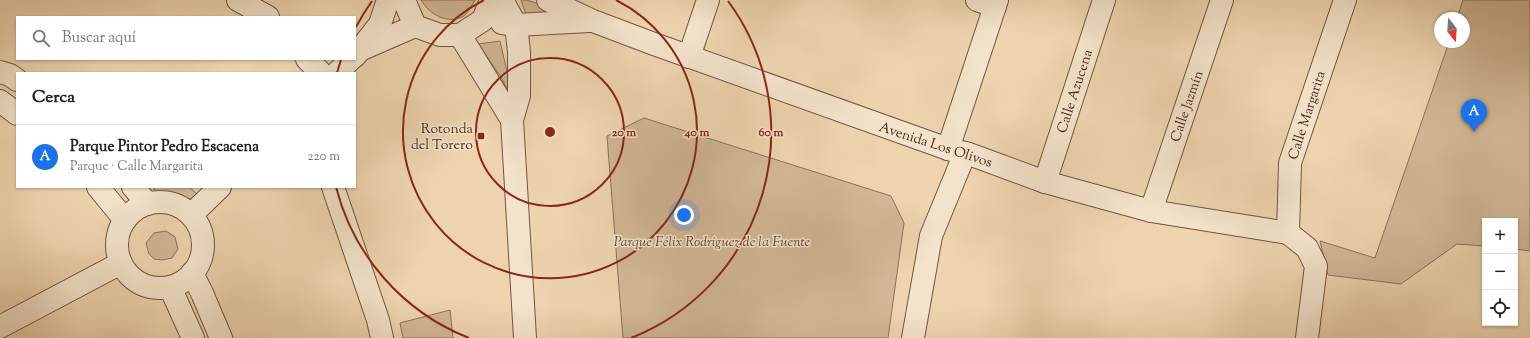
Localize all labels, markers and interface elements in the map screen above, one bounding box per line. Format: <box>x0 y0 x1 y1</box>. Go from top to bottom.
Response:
north arrow <box>1434 12 1470 48</box>
search box <box>16 16 356 60</box>
icon: search <box>30 27 52 49</box>
text: Buscar aquí <box>62 28 136 49</box>
street label: Calle Azucena <box>1053 47 1099 136</box>
street label: Calle Jazmín <box>1166 68 1209 145</box>
street label: Calle Margarita <box>1284 68 1332 163</box>
text: Cerca <box>32 86 75 110</box>
pin: A <box>1461 99 1487 132</box>
street label: Avenida Los Olivos <box>876 118 995 174</box>
place label: Rotonda del Torero <box>411 120 474 156</box>
text: 20 m <box>612 124 636 142</box>
text: 40 m <box>684 124 709 142</box>
text: 60 m <box>759 124 783 142</box>
centre of rings <box>543 125 557 139</box>
marker: Rotonda del Torero <box>476 131 486 141</box>
text: Parque Pintor Pedro Escacena <box>70 137 259 158</box>
text: A <box>40 148 50 166</box>
text: 220 m <box>307 148 340 166</box>
text: Parque · Calle Margarita <box>70 158 203 176</box>
your location <box>674 205 694 225</box>
map controls <box>1482 218 1518 326</box>
button: + <box>1482 218 1518 254</box>
park label: Parque Félix Rodríguez de la Fuente <box>614 233 810 253</box>
button: − <box>1482 254 1518 290</box>
button: locate <box>1482 290 1518 326</box>

